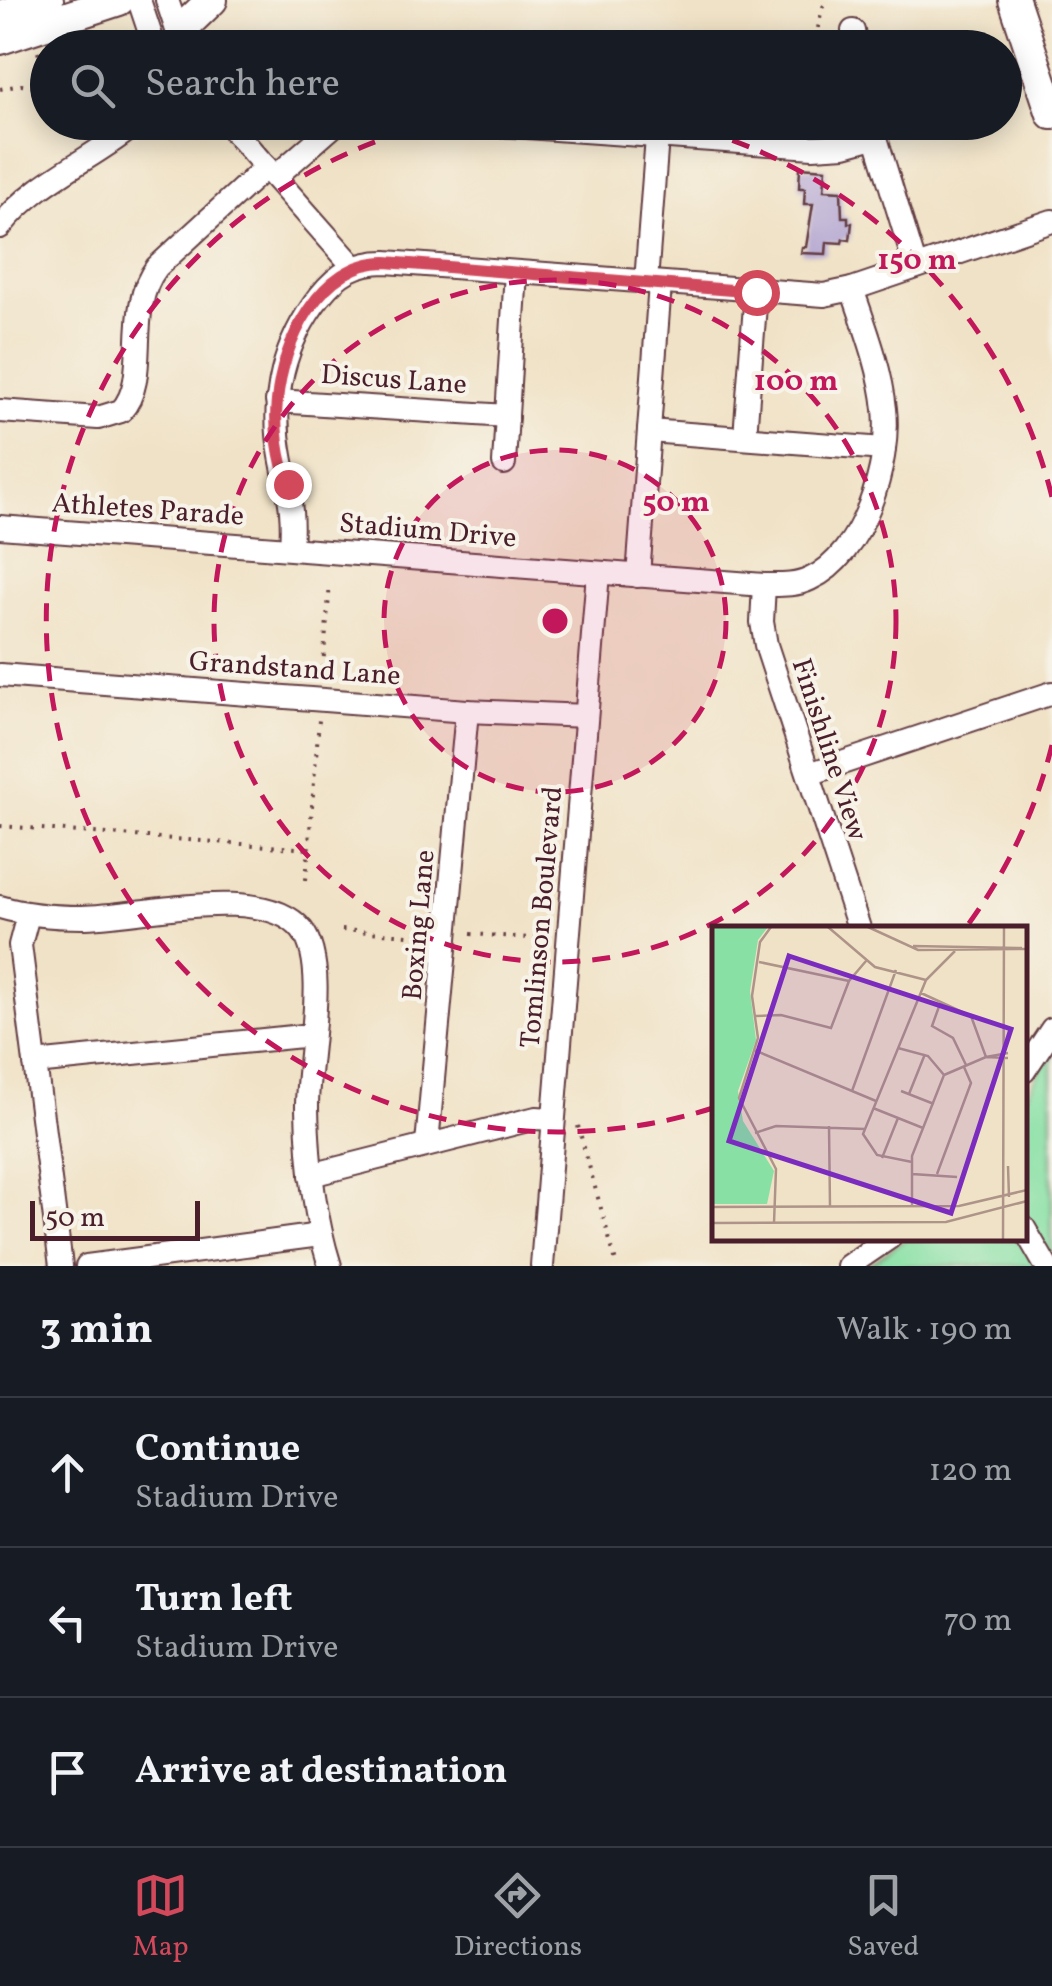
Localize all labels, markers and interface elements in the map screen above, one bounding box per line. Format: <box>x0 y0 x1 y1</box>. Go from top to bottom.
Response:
search box <box>30 30 1022 140</box>
icon: search <box>65 58 120 113</box>
text: Search here <box>145 59 340 112</box>
text: 150 m <box>877 240 957 282</box>
route start <box>734 270 780 316</box>
street label: Discus Lane <box>319 356 468 405</box>
text: 100 m <box>754 361 838 403</box>
route end <box>266 462 312 508</box>
text: 50 m <box>642 482 710 524</box>
street label: Athletes Parade <box>50 484 245 537</box>
street label: Stadium Drive <box>337 504 518 559</box>
centre of rings <box>537 603 573 639</box>
street label: Grandstand Lane <box>188 643 402 696</box>
street label: Finishline View <box>781 654 877 846</box>
street label: Tomlinson Boulevard <box>512 785 573 1050</box>
street label: Boxing Lane <box>393 848 445 1002</box>
inset map <box>712 926 1027 1241</box>
scale bar <box>30 1196 200 1240</box>
text: 50 m <box>45 1199 105 1238</box>
text: 3 min <box>40 1302 153 1361</box>
text: Walk · 190 m <box>837 1309 1012 1353</box>
text: Continue <box>135 1424 300 1477</box>
icon: ahead <box>40 1445 95 1500</box>
text: 120 m <box>929 1450 1012 1494</box>
text: Stadium Drive <box>135 1477 338 1521</box>
text: Turn left <box>135 1574 292 1627</box>
icon: left <box>40 1595 95 1650</box>
text: 70 m <box>944 1600 1012 1644</box>
text: Stadium Drive <box>135 1627 338 1671</box>
icon: arrive <box>40 1745 95 1800</box>
text: Arrive at destination <box>135 1746 508 1799</box>
tab: Map <box>133 1868 189 1967</box>
tab: Directions <box>454 1868 582 1967</box>
tab: Saved <box>847 1868 919 1967</box>

